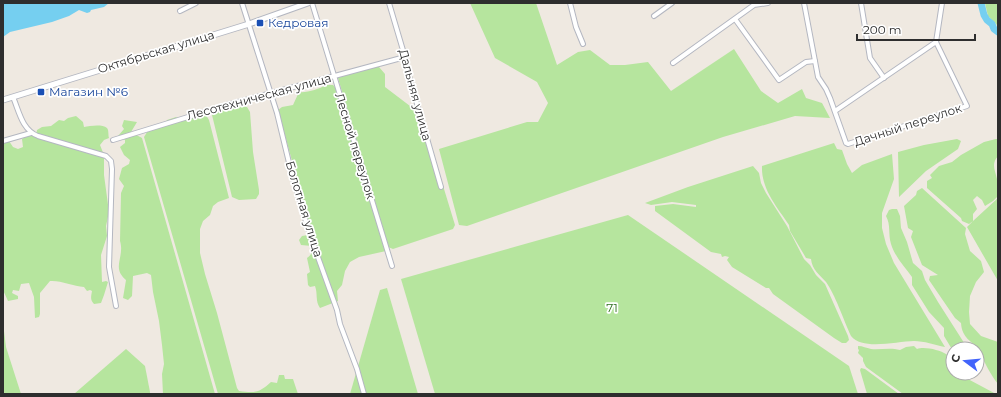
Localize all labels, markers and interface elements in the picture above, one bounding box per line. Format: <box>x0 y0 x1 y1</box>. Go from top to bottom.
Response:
place label: Кедровая <box>268 15 329 30</box>
scale bar <box>857 16 975 42</box>
marker: Кедровая <box>255 18 265 28</box>
text: 200 m <box>863 22 902 37</box>
street label: Октябрьская улица <box>96 27 216 76</box>
street label: Дальняя улица <box>396 47 435 142</box>
street label: Лесотехническая улица <box>185 70 333 123</box>
place label: Магазин №6 <box>49 84 128 99</box>
marker: Магазин №6 <box>36 87 46 97</box>
street label: Лесной переулок <box>332 91 379 201</box>
street label: Дачный переулок <box>852 100 964 149</box>
street label: Болотная улица <box>283 159 326 259</box>
park label: 71 <box>606 300 618 315</box>
north arrow <box>945 341 985 381</box>
text: С <box>948 352 963 364</box>

